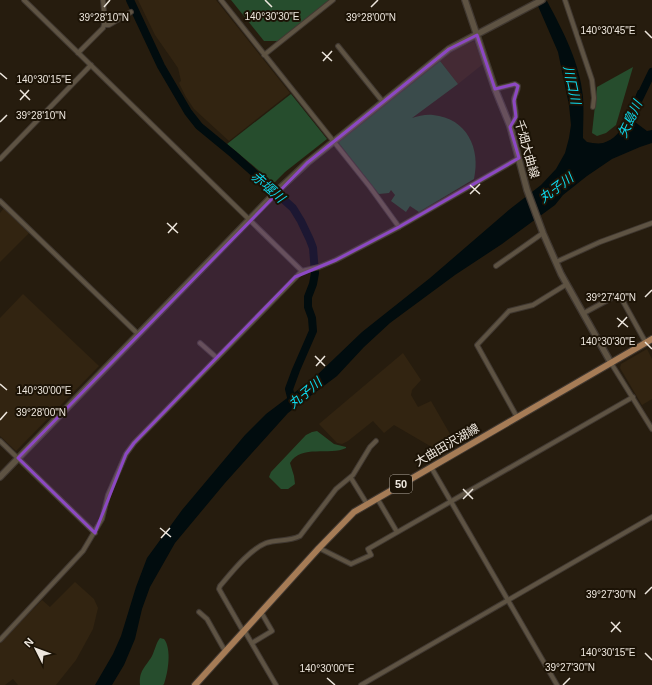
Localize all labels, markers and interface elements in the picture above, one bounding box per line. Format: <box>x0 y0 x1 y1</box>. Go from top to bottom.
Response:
text: 140°30'30"E <box>244 11 300 22</box>
text: 39°28'10"N <box>79 12 129 23</box>
text: 39°28'00"N <box>346 12 396 23</box>
text: 140°30'45"E <box>580 25 636 36</box>
water label: 川口川 <box>561 64 584 108</box>
text: 140°30'15"E <box>16 74 72 85</box>
water label: 矢島川 <box>615 96 646 140</box>
text: 39°28'10"N <box>16 110 66 121</box>
street label: 千畑大曲線 <box>512 118 542 180</box>
water label: 赤堰川 <box>248 169 289 207</box>
water label: 丸子川 <box>536 169 578 206</box>
text: 39°27'40"N <box>586 292 636 303</box>
text: 140°30'30"E <box>580 336 636 347</box>
water label: 丸子川 <box>285 373 326 411</box>
text: 140°30'00"E <box>16 385 72 396</box>
text: 39°28'00"N <box>16 407 66 418</box>
street label: 大曲田沢湖線 <box>412 421 482 469</box>
road number: 50 <box>390 475 412 493</box>
text: 39°27'30"N <box>586 589 636 600</box>
north arrow <box>16 629 56 669</box>
text: N <box>21 635 36 649</box>
text: 140°30'15"E <box>580 647 636 658</box>
text: 39°27'30"N <box>545 662 595 673</box>
text: 140°30'00"E <box>299 663 355 674</box>

